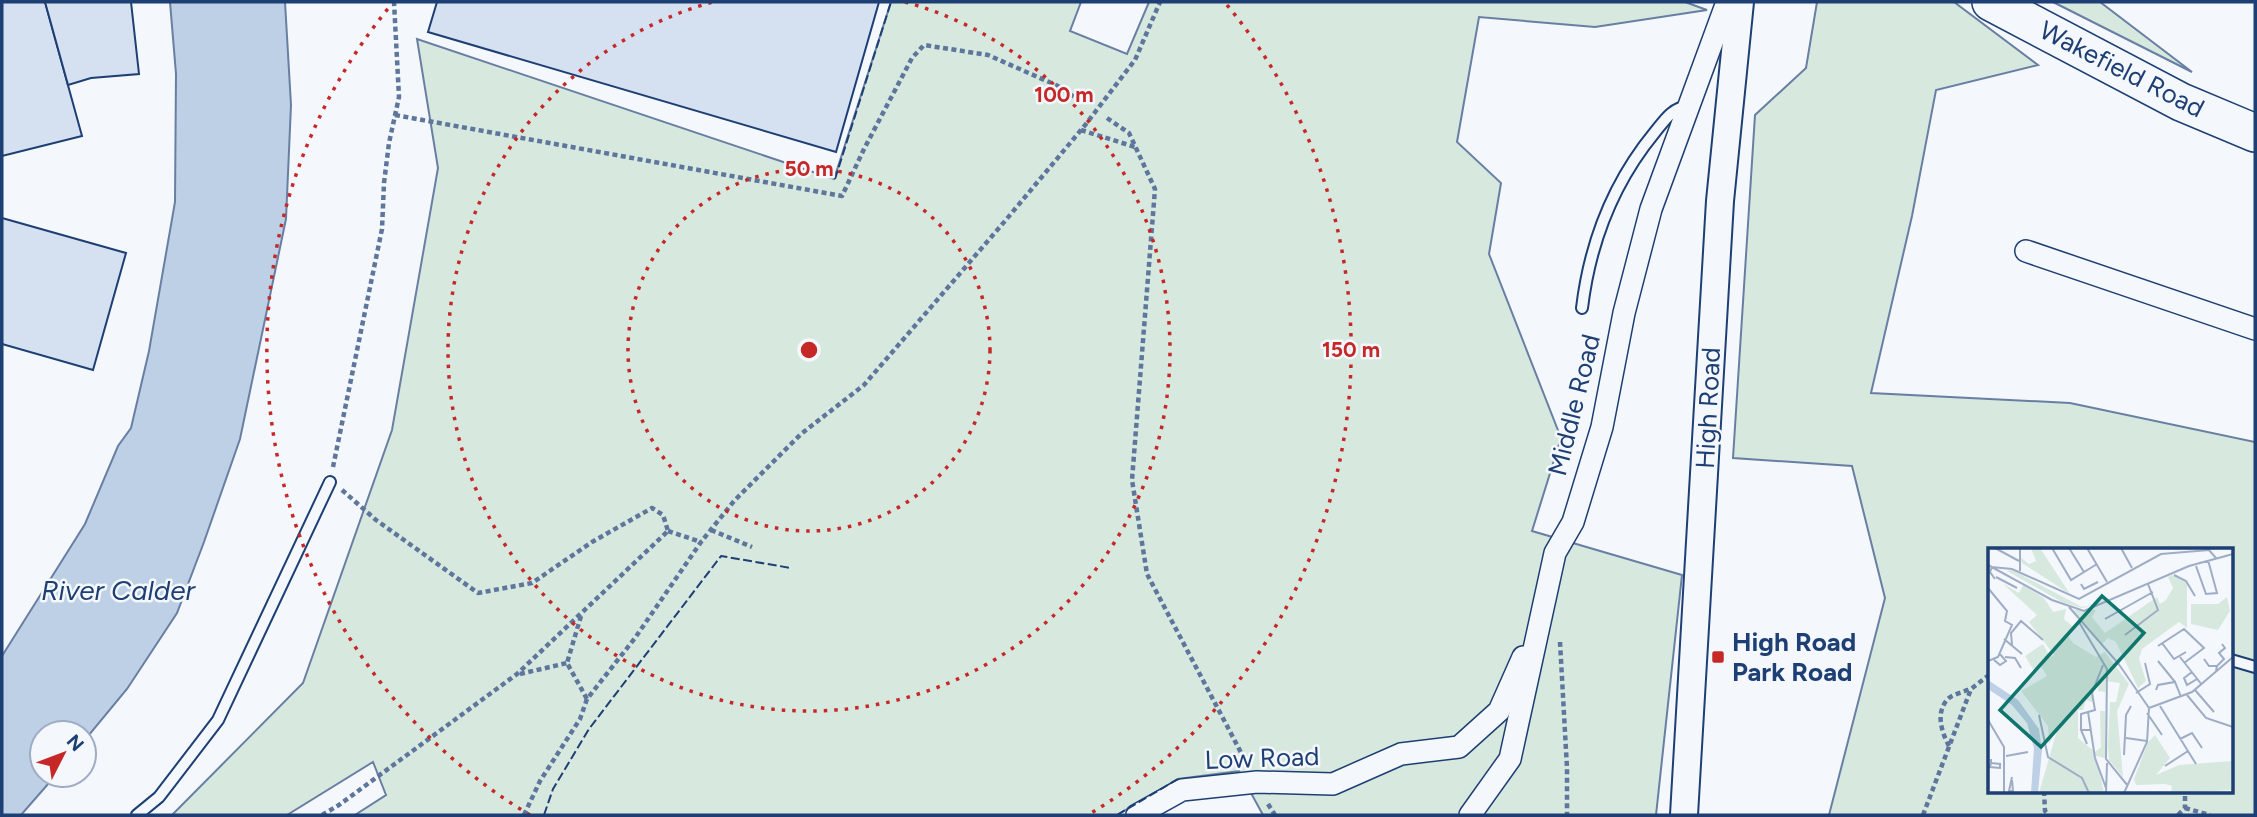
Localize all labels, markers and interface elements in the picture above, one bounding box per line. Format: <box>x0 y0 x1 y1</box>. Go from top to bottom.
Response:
street label: Wakefield Road <box>2034 14 2210 124</box>
text: 100 m <box>1034 82 1094 107</box>
text: 50 m <box>784 156 834 181</box>
street label: Middle Road <box>1541 331 1607 479</box>
text: 150 m <box>1322 337 1380 362</box>
centre of rings <box>797 338 821 362</box>
street label: High Road <box>1689 346 1727 470</box>
inset map <box>1988 548 2232 792</box>
water label: River Calder <box>41 573 197 607</box>
place label: High Road Park Road <box>1732 626 1856 688</box>
marker: High Road Park Road <box>1710 649 1726 665</box>
north arrow <box>28 719 98 789</box>
text: N <box>62 730 89 756</box>
street label: Low Road <box>1204 740 1320 776</box>

